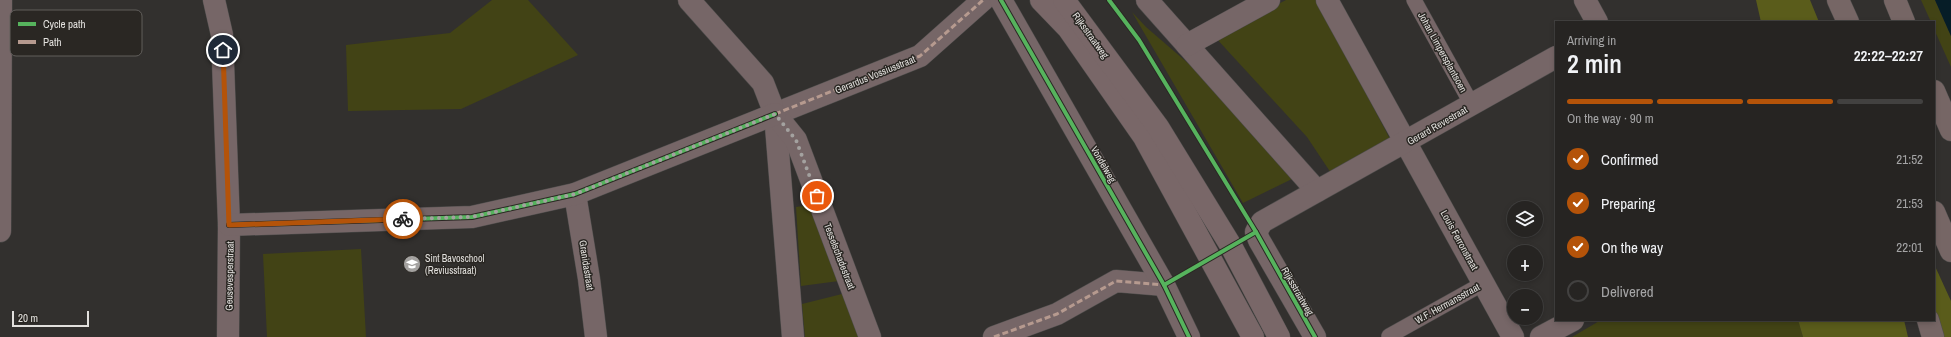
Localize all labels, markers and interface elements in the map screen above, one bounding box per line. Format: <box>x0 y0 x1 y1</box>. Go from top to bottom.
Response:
legend <box>10 10 142 56</box>
street label: Rijksstraatweg <box>1070 10 1112 61</box>
street label: Johan Limpersplantsoen <box>1415 10 1470 95</box>
text: Cycle path <box>43 17 86 31</box>
text: Arriving in <box>1567 32 1616 49</box>
pin <box>206 33 240 67</box>
text: Path <box>43 35 62 49</box>
icon: home <box>212 39 234 61</box>
text: 22:22–22:27 <box>1854 45 1923 66</box>
text: 2 min <box>1567 46 1622 81</box>
street label: Gerardus Vossiusstraat <box>833 52 918 97</box>
street label: Gerard Revestraat <box>1405 103 1470 148</box>
text: On the way · 90 m <box>1567 110 1654 127</box>
street label: Vondelweg <box>1088 144 1119 185</box>
icon: check <box>1567 148 1589 170</box>
text: Confirmed <box>1601 149 1658 170</box>
text: 21:52 <box>1896 151 1923 168</box>
pin <box>800 179 834 213</box>
icon: bag <box>806 185 828 207</box>
icon: check <box>1567 192 1589 214</box>
text: Preparing <box>1601 193 1655 214</box>
text: 21:53 <box>1896 195 1923 212</box>
courier <box>383 199 423 239</box>
map controls <box>1507 201 1543 325</box>
button: layers <box>1507 201 1543 237</box>
icon: bike <box>392 208 414 230</box>
street label: Louis Ferronstraat <box>1438 208 1482 273</box>
street label: Tesselschadestraat <box>821 221 858 292</box>
icon: check <box>1567 236 1589 258</box>
text: On the way <box>1601 237 1663 258</box>
street label: Granidastraat <box>576 239 597 292</box>
text: 22:01 <box>1896 239 1923 256</box>
street label: Geusevesperstraat <box>222 241 237 311</box>
button: + <box>1507 245 1543 281</box>
place label: Sint Bavoschool (Reviusstraat) <box>425 252 484 277</box>
school or university icon: Sint Bavoschool (Reviusstraat) <box>402 254 422 274</box>
street label: Rijksstraatweg <box>1278 265 1317 318</box>
street label: W.F. Hermansstraat <box>1413 280 1483 327</box>
text: Delivered <box>1601 281 1654 302</box>
button: − <box>1507 289 1543 325</box>
scale bar <box>12 309 89 328</box>
text: 20 m <box>18 311 38 325</box>

